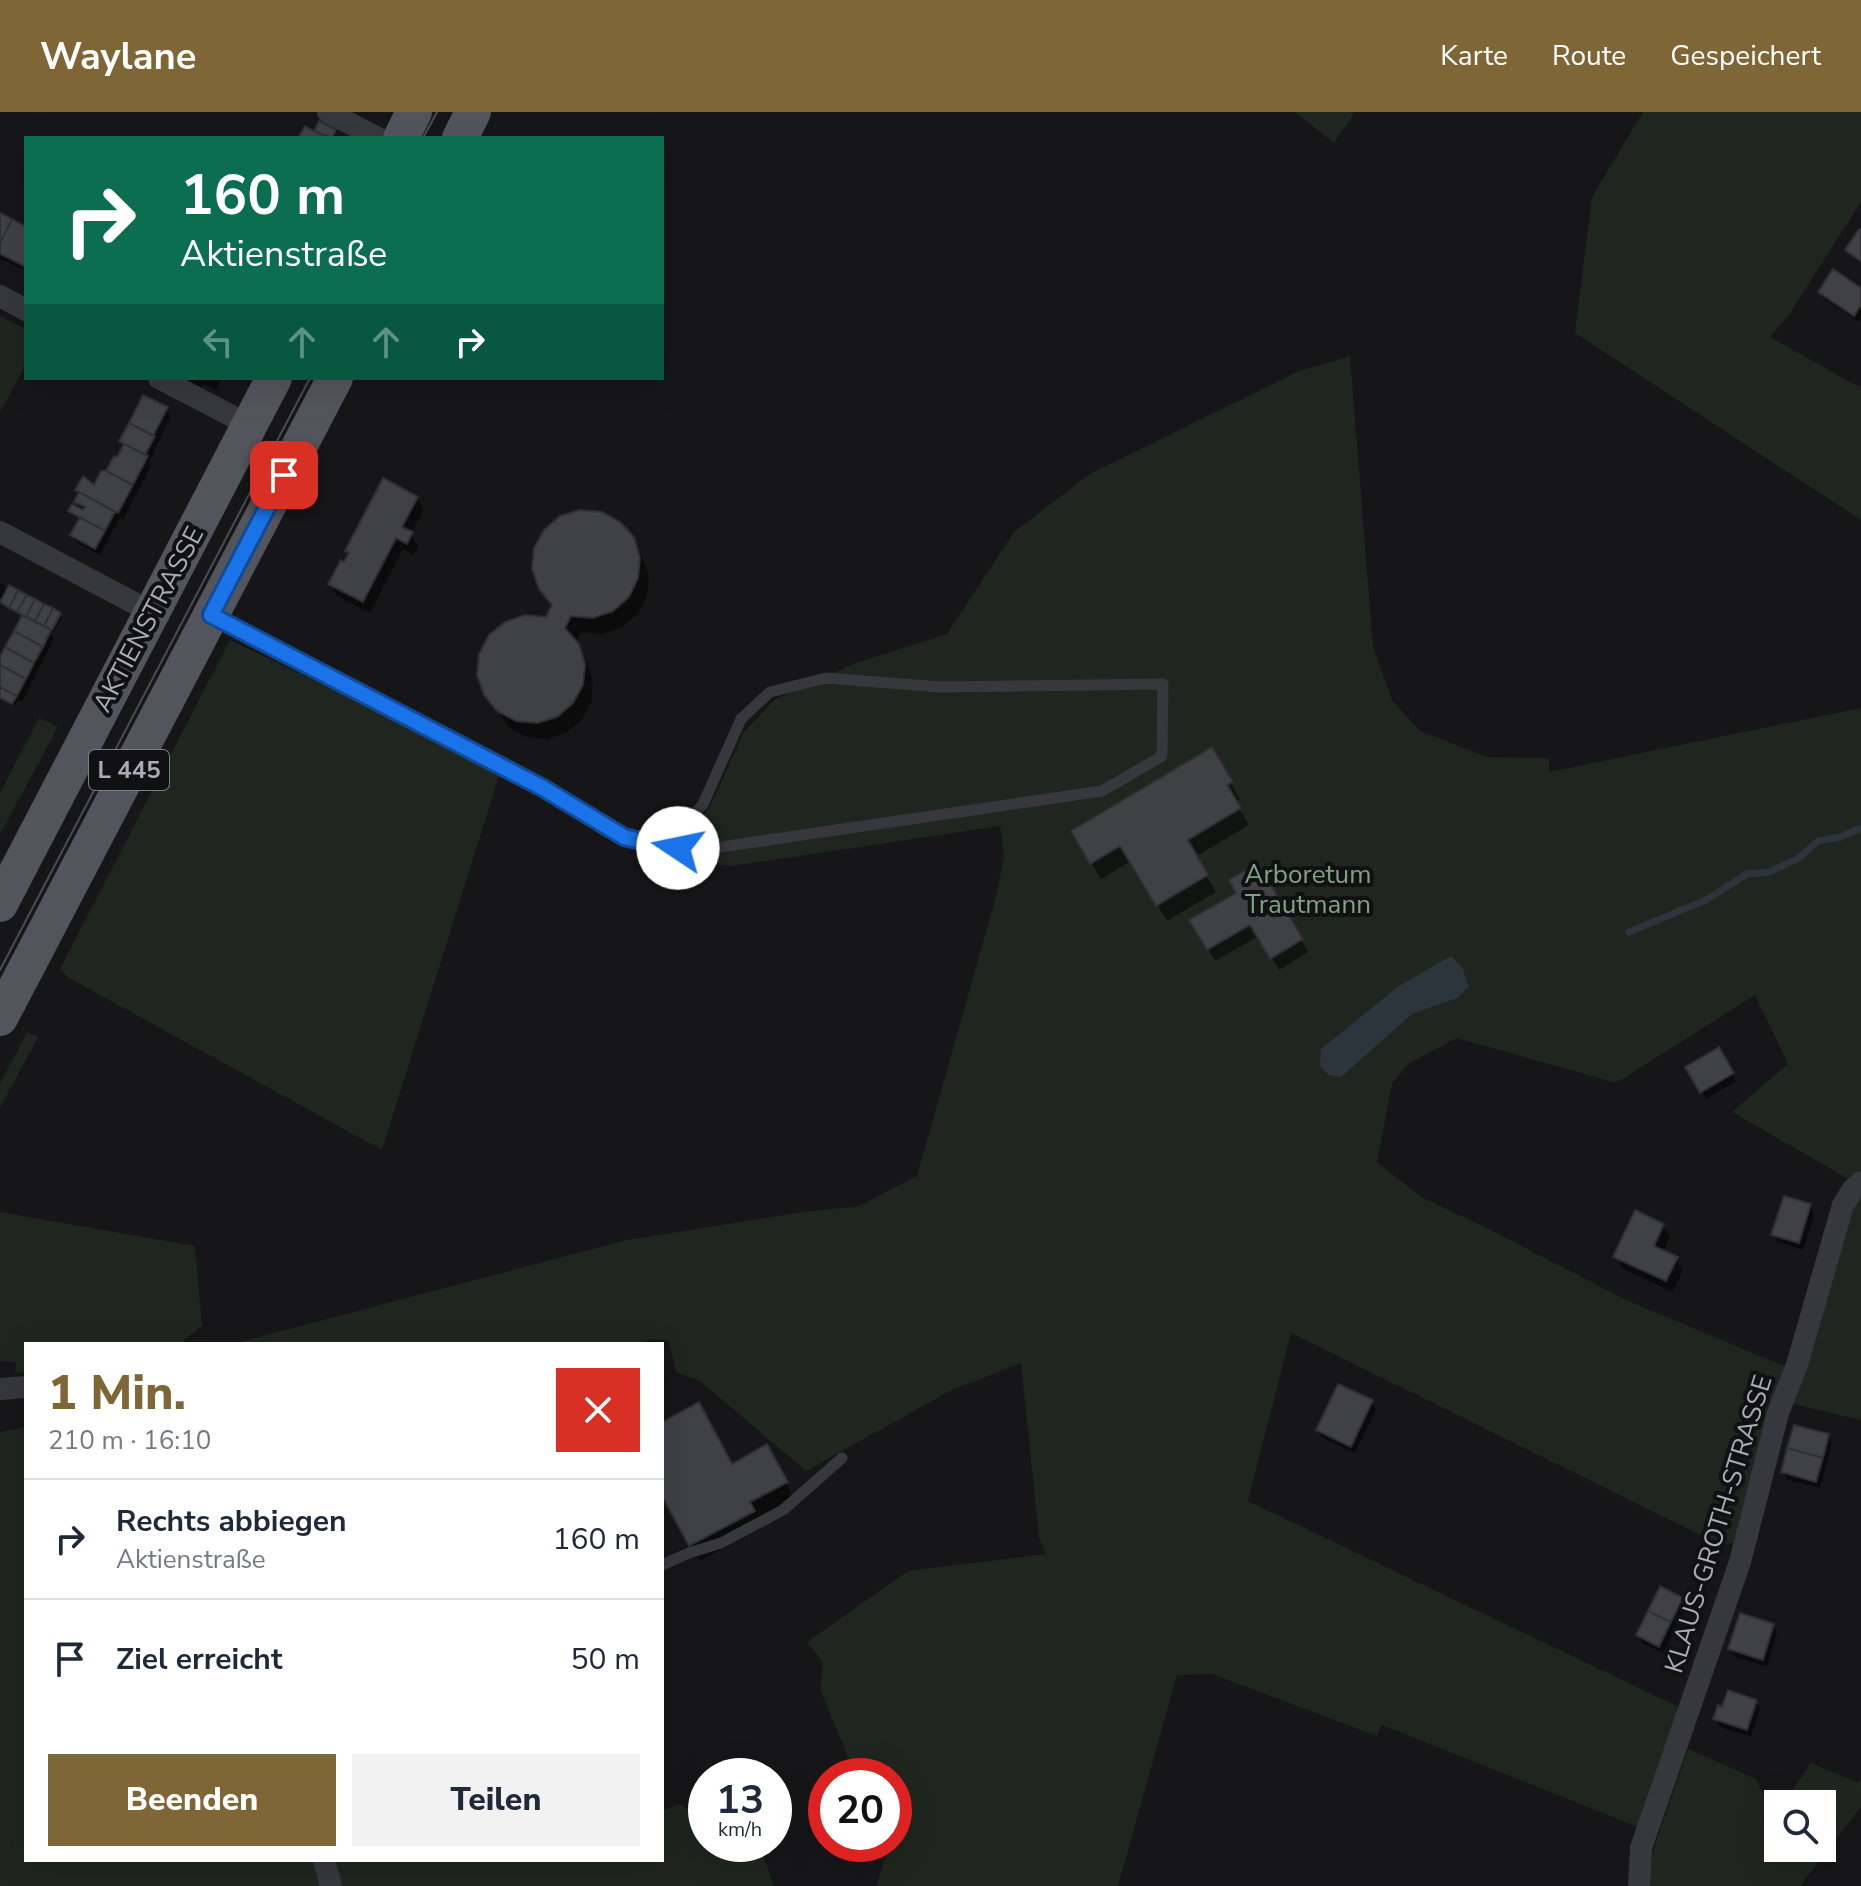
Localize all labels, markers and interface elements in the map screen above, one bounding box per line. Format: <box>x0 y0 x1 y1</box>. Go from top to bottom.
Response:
text: Waylane <box>40 31 196 82</box>
text: Karte <box>1440 37 1508 75</box>
text: Route <box>1552 37 1626 75</box>
text: Gespeichert <box>1670 37 1821 75</box>
text: 160 m <box>180 157 345 234</box>
icon: right <box>48 168 152 272</box>
text: Aktienstraße <box>180 230 387 279</box>
icon: left <box>196 320 240 364</box>
icon: ahead <box>280 320 324 364</box>
icon: ahead <box>364 320 408 364</box>
icon: right <box>448 320 492 364</box>
pin <box>250 441 318 509</box>
icon: arrive <box>262 453 306 497</box>
street label: AKTIENSTRASSE <box>85 520 212 718</box>
road number: L 445 <box>89 750 169 790</box>
position arrow <box>636 806 720 890</box>
park label: Arboretum Trautmann <box>1245 857 1371 922</box>
text: 1 Min. <box>48 1360 186 1426</box>
button: close <box>556 1368 640 1452</box>
street label: KLAUS-GROTH-STRASSE <box>1656 1371 1781 1677</box>
text: 210 m · 16:10 <box>48 1423 211 1458</box>
text: Rechts abbiegen <box>116 1501 347 1542</box>
icon: right <box>48 1517 92 1561</box>
text: 160 m <box>553 1519 640 1560</box>
text: Aktienstraße <box>116 1542 266 1577</box>
icon: arrive <box>48 1637 92 1681</box>
text: Ziel erreicht <box>116 1639 282 1680</box>
text: 50 m <box>571 1639 640 1680</box>
button: Beenden <box>48 1754 336 1846</box>
button: Teilen <box>352 1754 640 1846</box>
speed limit sign: 20 <box>808 1758 912 1862</box>
text: 13 <box>716 1773 764 1827</box>
map controls <box>1764 1790 1836 1862</box>
button: search <box>1764 1790 1836 1862</box>
text: km/h <box>718 1816 762 1843</box>

